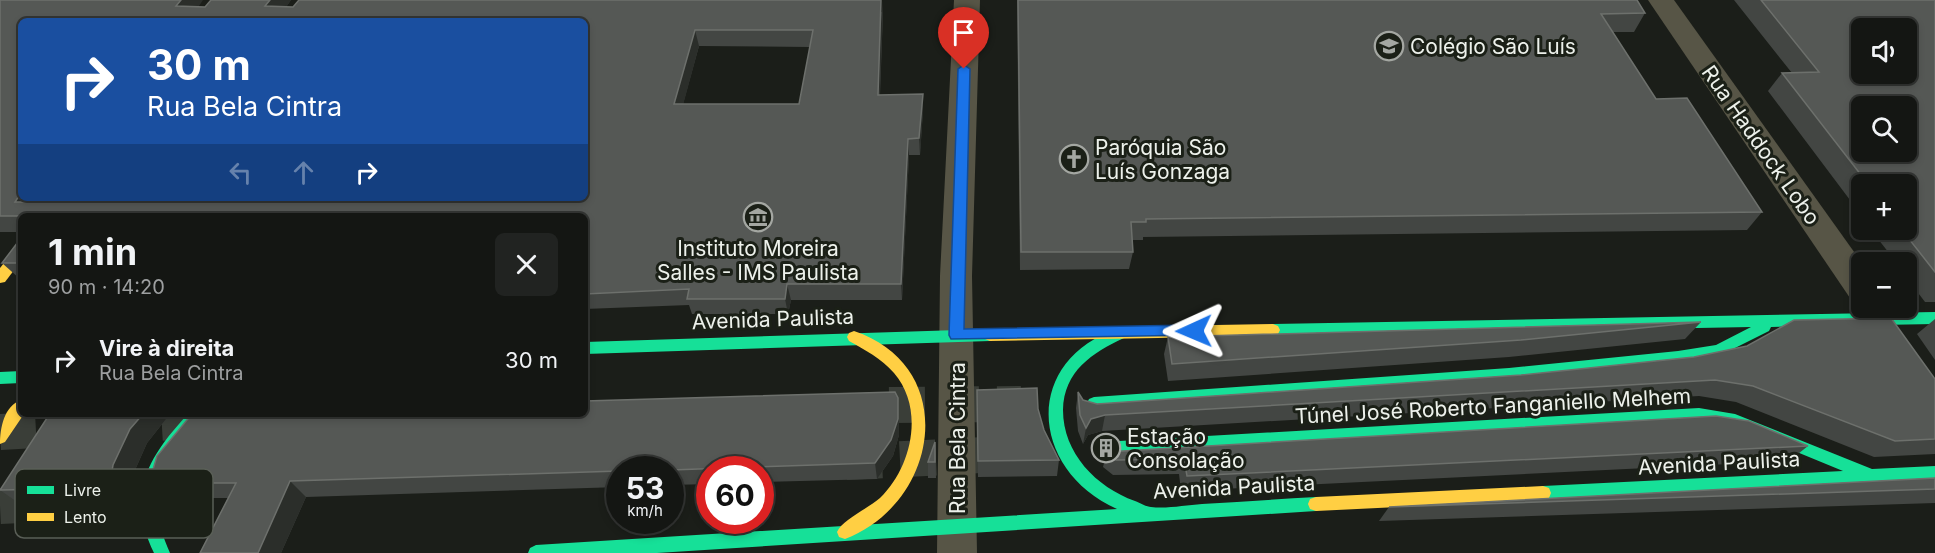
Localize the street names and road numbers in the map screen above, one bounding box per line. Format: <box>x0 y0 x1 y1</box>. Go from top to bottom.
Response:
street label: Rua Haddock Lobo <box>1697 61 1825 229</box>
street label: Avenida Paulista <box>691 304 855 334</box>
street label: Rua Bela Cintra <box>945 362 970 514</box>
street label: Túnel José Roberto Fanganiello Melhem <box>1294 383 1692 429</box>
street label: Avenida Paulista <box>1637 446 1801 480</box>
street label: Avenida Paulista <box>1152 470 1316 504</box>

